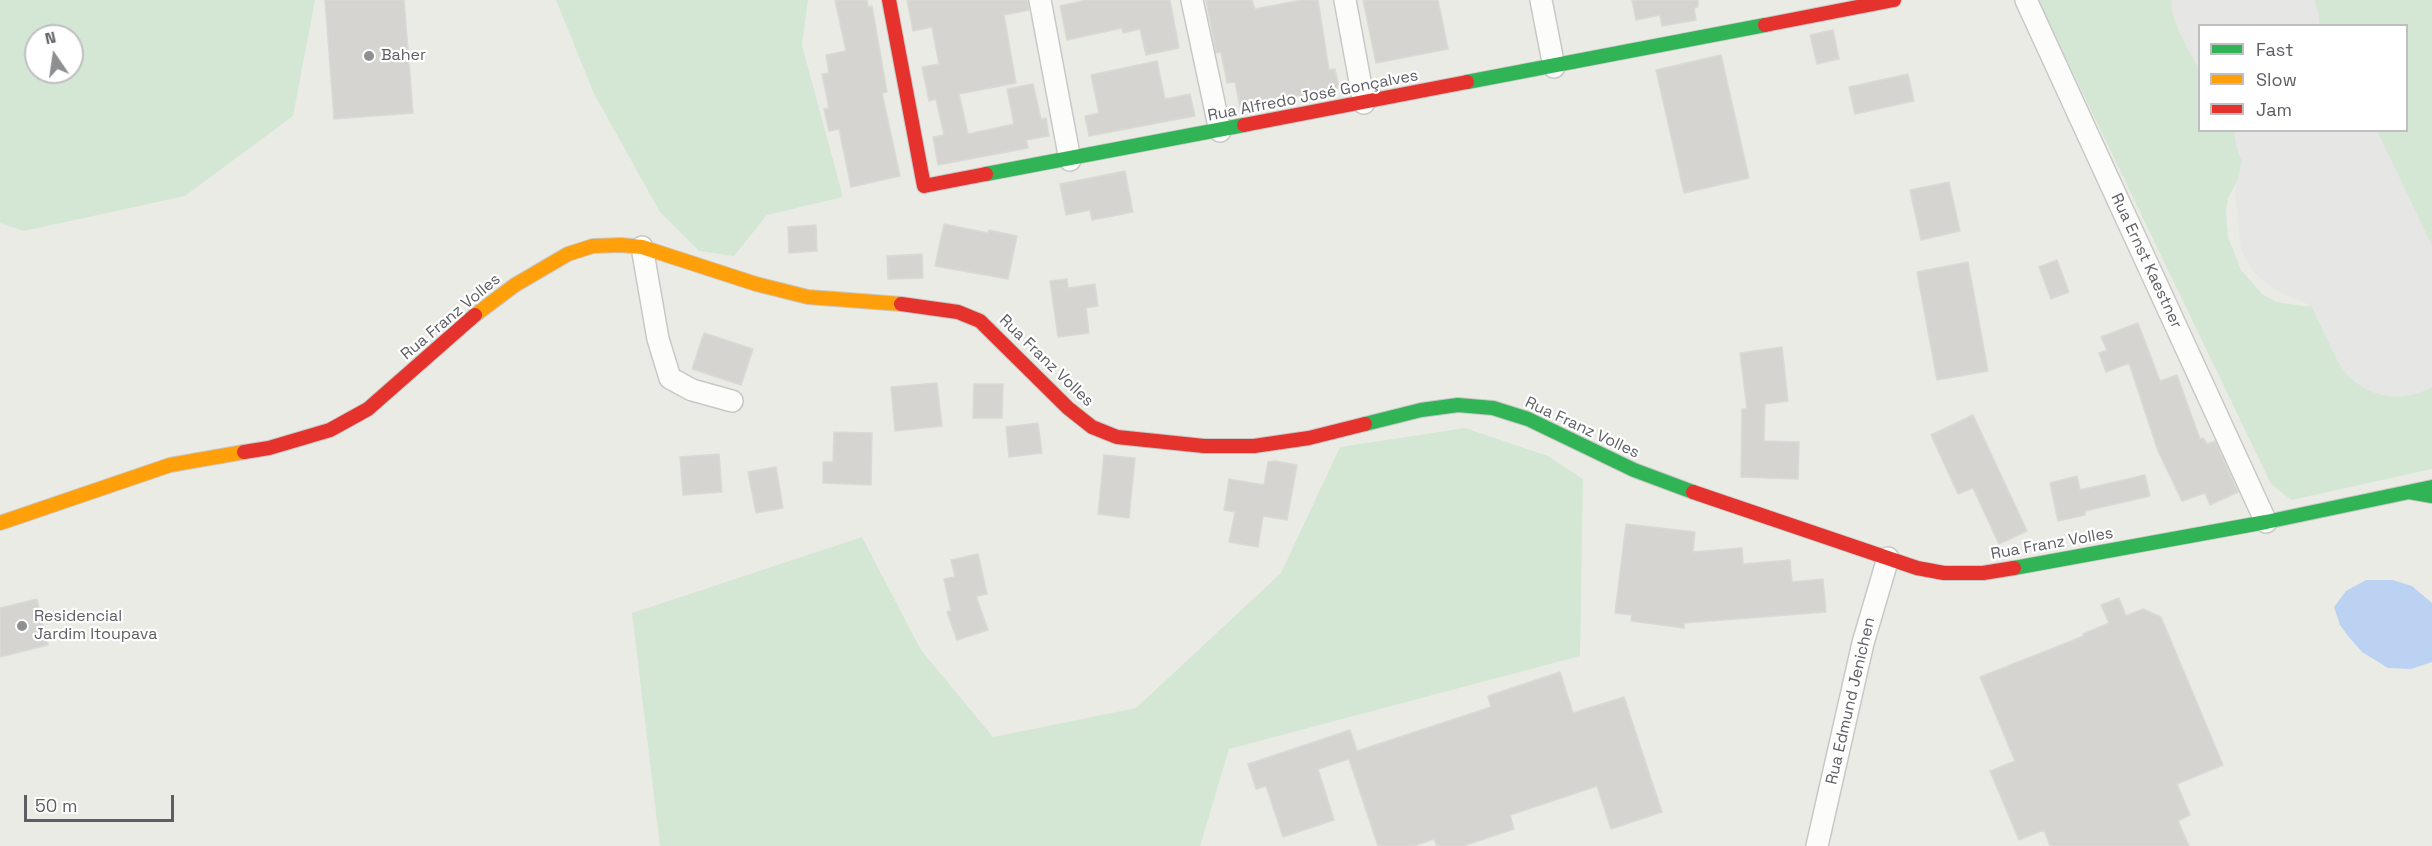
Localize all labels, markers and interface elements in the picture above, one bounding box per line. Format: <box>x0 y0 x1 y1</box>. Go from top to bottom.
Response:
north arrow <box>24 24 84 84</box>
legend <box>2198 24 2408 132</box>
text: N <box>43 26 58 49</box>
text: Fast <box>2256 38 2293 61</box>
place label: Baher <box>381 46 426 66</box>
marker: Baher <box>362 49 376 63</box>
street label: Rua Alfredo José Gonçalves <box>1206 66 1420 126</box>
text: Slow <box>2256 68 2297 91</box>
text: Jam <box>2256 98 2292 121</box>
street label: Rua Ernst Kaestner <box>2106 190 2186 332</box>
street label: Rua Franz Volles <box>397 270 505 364</box>
street label: Rua Franz Volles <box>995 311 1097 411</box>
street label: Rua Franz Volles <box>1522 393 1642 463</box>
street label: Rua Franz Volles <box>1989 524 2115 564</box>
place label: Residencial Jardim Itoupava <box>34 607 157 645</box>
street label: Rua Edmund Jenichen <box>1822 615 1880 787</box>
marker: Residencial Jardim Itoupava <box>15 619 29 633</box>
scale bar <box>27 783 177 821</box>
text: 50 m <box>35 794 77 817</box>

